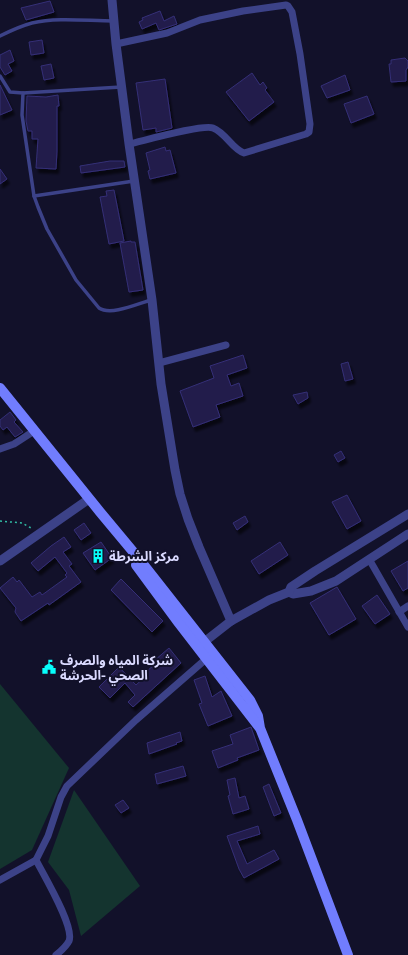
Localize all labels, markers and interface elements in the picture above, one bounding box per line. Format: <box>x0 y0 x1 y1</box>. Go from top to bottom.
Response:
building icon: مركز الشرطة <box>90 548 106 564</box>
place label: مركز الشرطة <box>109 549 179 564</box>
place label: شركة المياه والصرف الصحي -الحرشة <box>60 653 173 686</box>
public building icon: شركة المياه والصرف الصحي -الحرشة <box>41 659 57 675</box>

